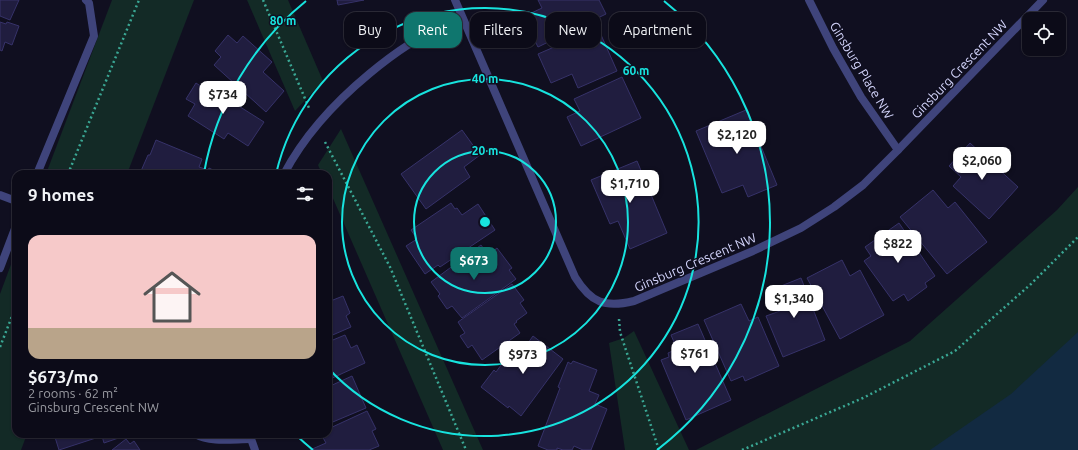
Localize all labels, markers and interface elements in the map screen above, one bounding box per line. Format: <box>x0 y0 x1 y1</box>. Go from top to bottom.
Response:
chip: Buy <box>344 12 396 48</box>
chip: Rent <box>404 12 462 48</box>
chip: Filters <box>470 12 537 48</box>
chip: New <box>545 12 601 48</box>
chip: Apartment <box>609 12 706 48</box>
map controls <box>1022 12 1066 56</box>
button: locate <box>1022 12 1066 56</box>
text: 80 m <box>270 14 296 27</box>
street label: Ginsburg Crescent NW <box>908 17 1010 121</box>
street label: Ginsburg Place NW <box>828 19 896 121</box>
text: 60 m <box>623 64 649 77</box>
text: 40 m <box>472 72 498 85</box>
pin: $734 <box>199 81 247 115</box>
text: $734 <box>208 87 238 101</box>
pin: $2,120 <box>704 121 770 155</box>
text: $2,120 <box>717 127 757 141</box>
text: 20 m <box>472 144 498 157</box>
pin: $2,060 <box>949 147 1015 181</box>
text: $2,060 <box>962 153 1002 167</box>
pin: $1,710 <box>597 170 663 204</box>
text: $1,710 <box>610 176 650 190</box>
icon: filters <box>294 183 316 205</box>
text: 9 homes <box>28 185 94 204</box>
centre of rings <box>478 215 492 229</box>
street label: Ginsburg Crescent NW <box>632 230 758 294</box>
pin: $822 <box>874 230 922 264</box>
text: $822 <box>883 236 913 250</box>
pin: $673 <box>450 247 498 281</box>
text: $673 <box>459 253 489 267</box>
icon: home <box>136 261 208 333</box>
pin: $1,340 <box>761 285 827 319</box>
text: $1,340 <box>774 291 814 305</box>
pin: $761 <box>671 340 719 374</box>
pin: $973 <box>499 341 547 375</box>
text: $761 <box>680 346 710 360</box>
text: $973 <box>508 347 538 361</box>
text: $673/mo <box>28 367 98 386</box>
text: 2 rooms · 62 m² <box>28 386 118 400</box>
text: Ginsburg Crescent NW <box>28 400 159 414</box>

